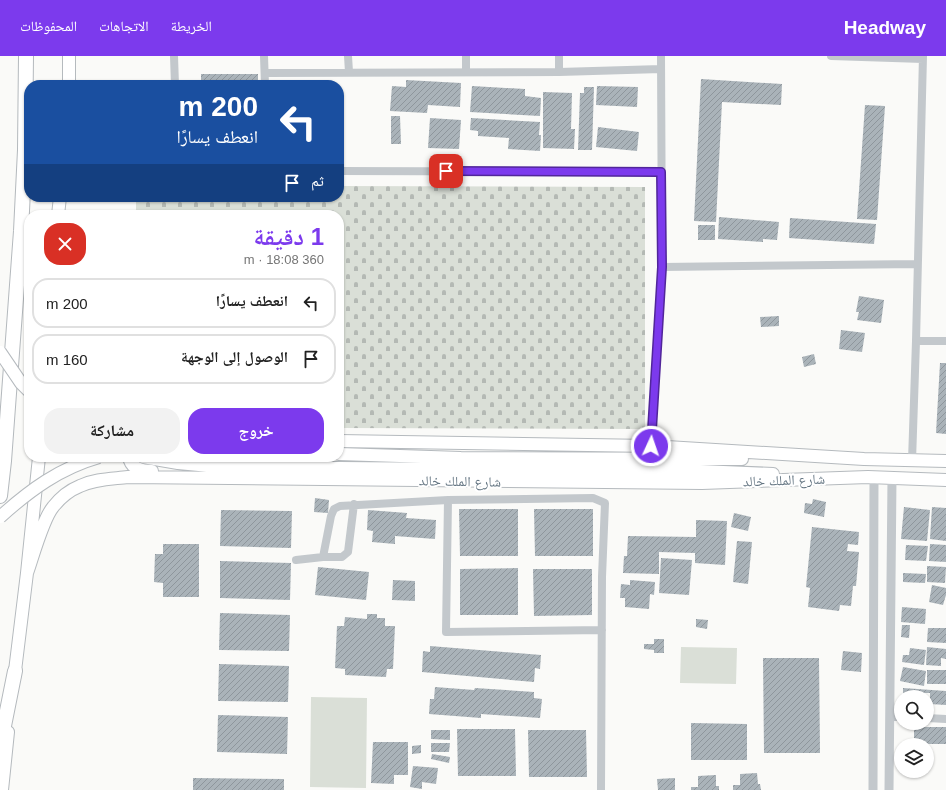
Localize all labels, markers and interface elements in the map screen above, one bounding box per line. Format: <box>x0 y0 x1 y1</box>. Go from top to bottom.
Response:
text: Headway <box>844 17 926 38</box>
text: المحفوظات <box>20 18 77 34</box>
text: الاتجاهات <box>99 18 149 34</box>
text: الخريطة <box>171 18 212 34</box>
text: 200 m <box>179 91 258 122</box>
icon: left <box>272 96 324 148</box>
text: انعطف يسارًا <box>176 127 258 147</box>
pin <box>429 154 463 188</box>
icon: arrive <box>435 160 457 182</box>
icon: arrive <box>281 172 303 194</box>
text: ثم <box>311 172 324 189</box>
button: close <box>44 223 86 265</box>
text: 1 دقيقة <box>254 223 324 250</box>
text: 360 m · 18:08 <box>244 252 324 267</box>
text: انعطف يسارًا <box>216 292 288 309</box>
icon: left <box>300 292 322 314</box>
text: 200 m <box>46 295 88 312</box>
text: الوصول إلى الوجهة <box>181 348 288 365</box>
icon: arrive <box>300 348 322 370</box>
text: 160 m <box>46 351 88 368</box>
button: مشاركة <box>44 408 180 454</box>
button: خروج <box>188 408 324 454</box>
position arrow <box>630 425 672 467</box>
street label: شارع الملك خالد <box>743 471 825 491</box>
street label: شارع الملك خالد <box>419 472 501 492</box>
map controls <box>894 690 934 778</box>
button: search <box>894 690 934 730</box>
button: layers <box>894 738 934 778</box>

